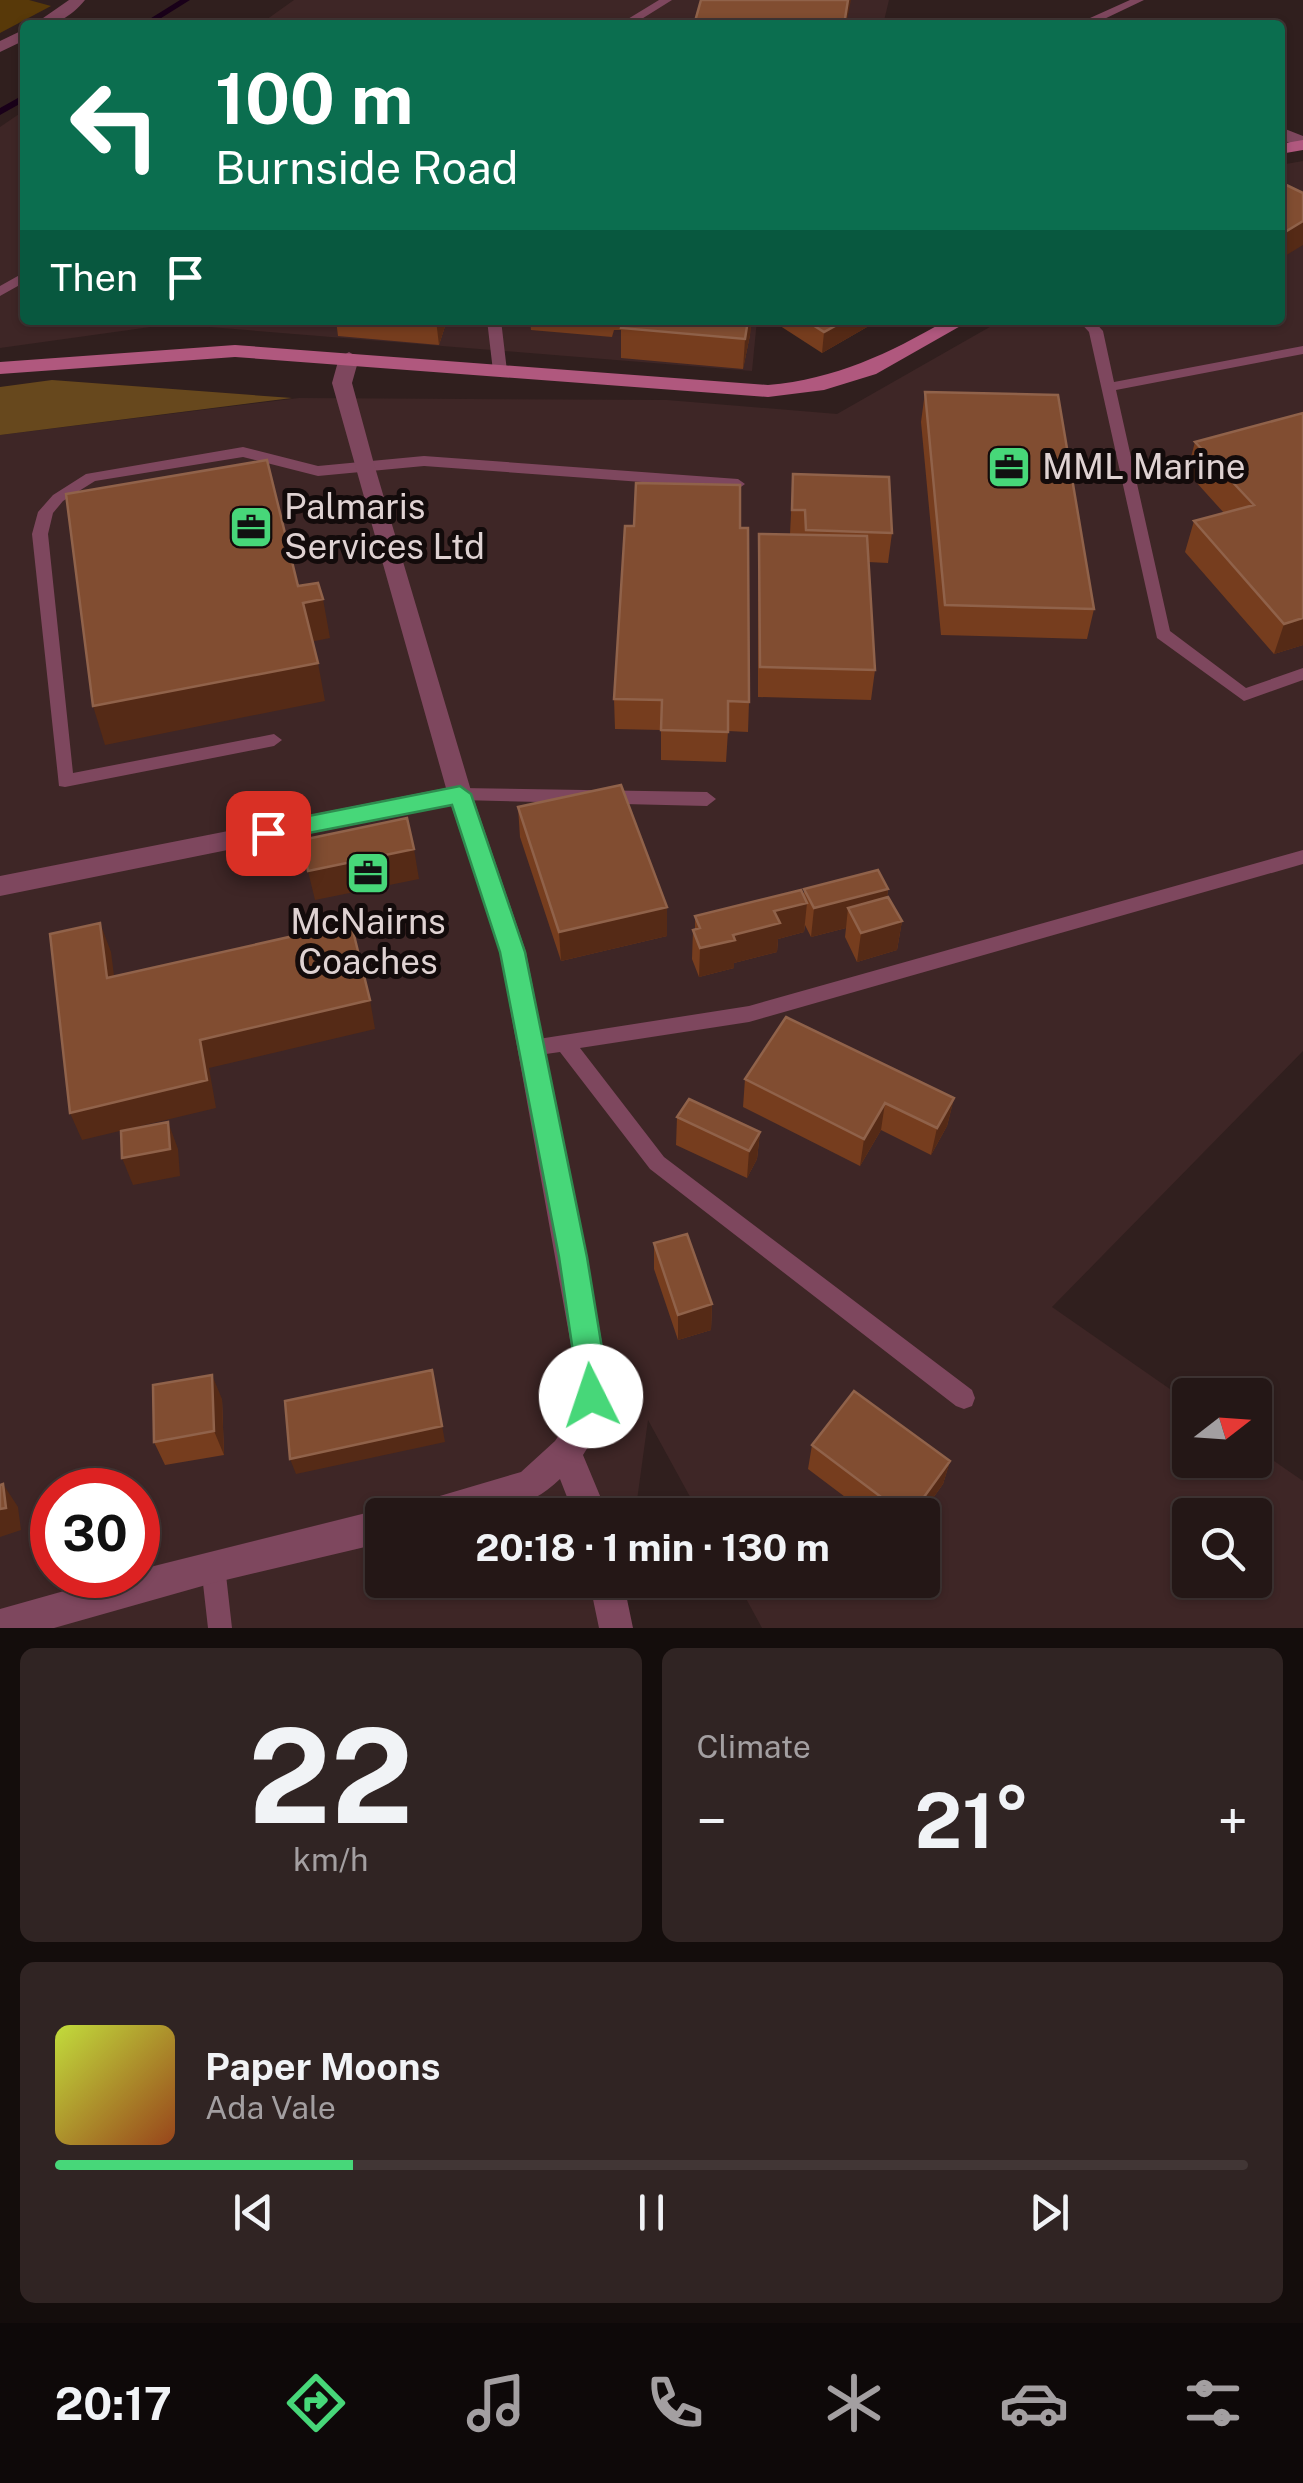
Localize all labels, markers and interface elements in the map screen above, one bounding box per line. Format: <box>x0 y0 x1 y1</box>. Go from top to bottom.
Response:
text: 100 m <box>215 57 413 140</box>
icon: left <box>50 60 180 190</box>
text: Burnside Road <box>215 141 518 194</box>
icon: arrive <box>158 250 213 305</box>
text: Then <box>50 255 138 300</box>
office icon: MML Marine <box>986 444 1032 490</box>
place label: MML Marine <box>1042 446 1246 487</box>
place label: Palmaris Services Ltd <box>284 486 485 567</box>
office icon: Palmaris Services Ltd <box>228 504 274 550</box>
pin <box>226 791 311 876</box>
icon: arrive <box>241 806 296 861</box>
office icon: McNairns Coaches <box>345 850 391 896</box>
place label: McNairns Coaches <box>290 901 446 982</box>
position arrow <box>539 1344 643 1448</box>
north arrow <box>1172 1378 1272 1478</box>
map controls <box>1172 1378 1272 1598</box>
speed limit sign: 30 <box>30 1468 160 1598</box>
button: search <box>1172 1498 1272 1598</box>
text: 20:18 · 1 min · 130 m <box>475 1525 830 1570</box>
text: 22 <box>248 1700 413 1852</box>
text: Climate <box>697 1728 811 1765</box>
text: 21° <box>915 1777 1030 1865</box>
text: − <box>697 1789 727 1853</box>
text: + <box>1218 1789 1248 1853</box>
text: km/h <box>293 1841 368 1878</box>
text: Paper Moons <box>205 2044 440 2089</box>
text: Ada Vale <box>205 2089 336 2126</box>
icon: previous <box>226 2185 281 2240</box>
icon: pause <box>624 2185 679 2240</box>
icon: next <box>1022 2185 1077 2240</box>
icon: directions <box>281 2368 351 2438</box>
icon: music <box>461 2368 531 2438</box>
icon: phone <box>640 2368 710 2438</box>
icon: climate <box>819 2368 889 2438</box>
icon: car <box>999 2368 1069 2438</box>
icon: filters <box>1178 2368 1248 2438</box>
text: 20:17 <box>55 2377 172 2430</box>

